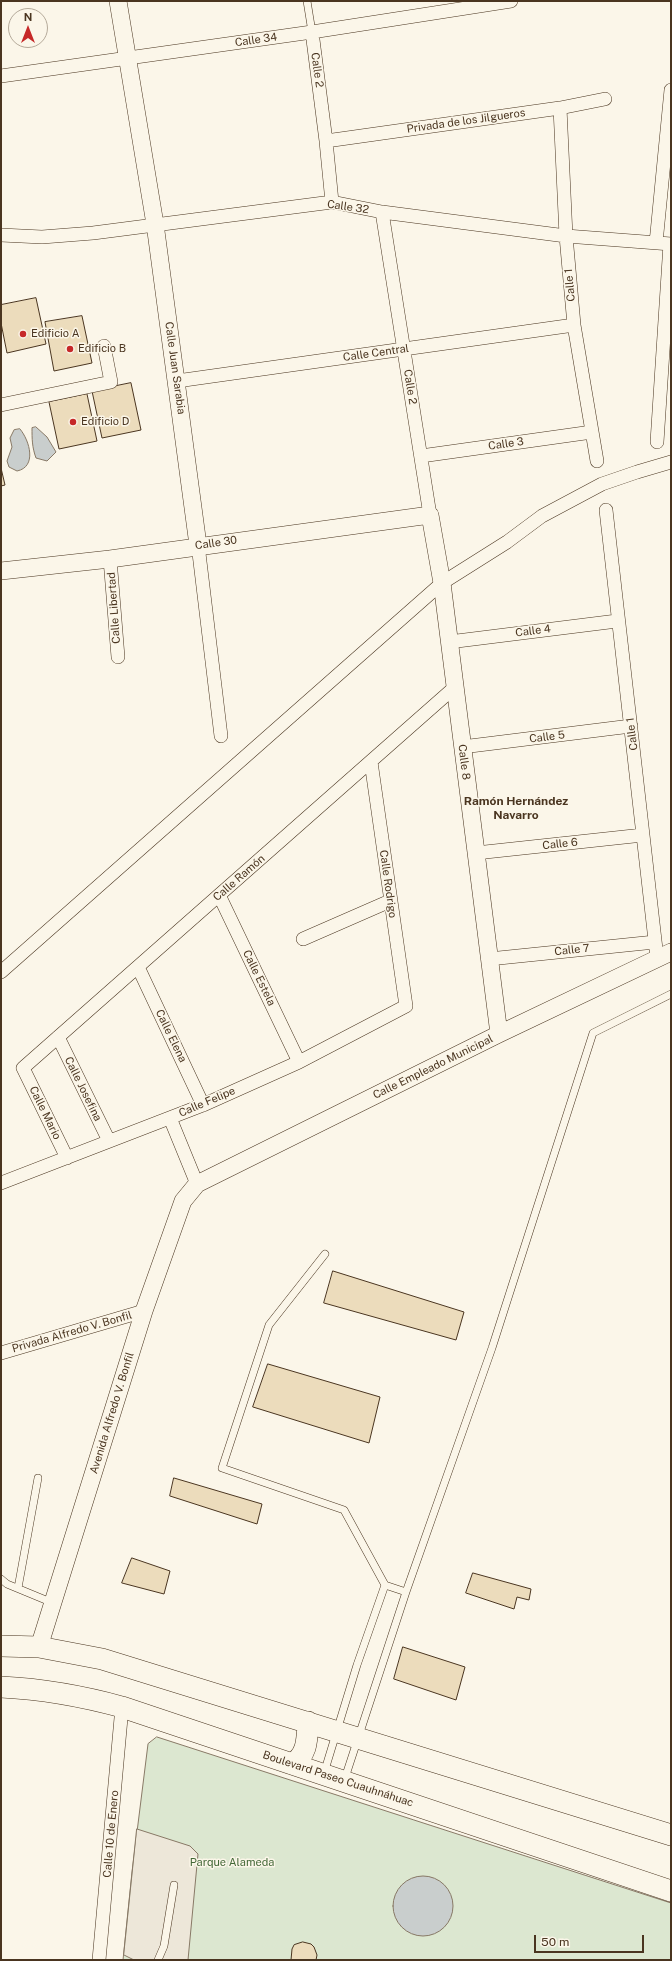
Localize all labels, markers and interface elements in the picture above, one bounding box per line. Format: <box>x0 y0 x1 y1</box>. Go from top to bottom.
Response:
north arrow <box>8 8 48 48</box>
text: N <box>24 11 32 23</box>
street label: Calle 34 <box>234 31 278 49</box>
street label: Calle 2 <box>308 52 326 88</box>
street label: Privada de los Jilgueros <box>406 106 526 136</box>
street label: Calle 32 <box>326 198 370 216</box>
street label: Calle 1 <box>562 268 578 302</box>
street label: Calle Juan Sarabia <box>162 321 188 415</box>
place label: Edificio A <box>31 327 80 341</box>
marker: Edificio A <box>18 329 28 339</box>
place label: Edificio B <box>78 342 126 356</box>
street label: Calle Central <box>342 342 410 364</box>
marker: Edificio B <box>65 344 75 354</box>
street label: Calle 2 <box>401 369 419 405</box>
place label: Edificio D <box>81 415 129 429</box>
marker: Edificio D <box>68 417 78 427</box>
street label: Calle 3 <box>487 435 525 453</box>
street label: Calle 30 <box>194 534 238 552</box>
street label: Calle Libertad <box>105 572 123 644</box>
street label: Calle 4 <box>515 622 551 640</box>
street label: Calle 1 <box>623 717 641 751</box>
street label: Calle 5 <box>528 728 566 746</box>
street label: Calle 8 <box>455 743 473 781</box>
district label: Ramón Hernández Navarro <box>464 794 568 822</box>
street label: Calle 6 <box>542 836 578 852</box>
street label: Calle Rodrigo <box>377 849 399 919</box>
street label: Calle Ramón <box>210 852 268 904</box>
street label: Calle 7 <box>554 942 590 958</box>
street label: Calle Estela <box>240 948 278 1008</box>
street label: Calle Elena <box>153 1007 189 1065</box>
street label: Calle Empleado Municipal <box>371 1032 495 1102</box>
street label: Calle Josefina <box>62 1055 104 1123</box>
street label: Calle Mario <box>26 1084 64 1142</box>
street label: Calle Felipe <box>177 1084 237 1120</box>
street label: Privada Alfredo V. Bonfil <box>10 1309 134 1355</box>
street label: Avenida Alfredo V. Bonfil <box>87 1351 137 1475</box>
street label: Boulevard Paseo Cuauhnáhuac <box>261 1748 415 1810</box>
street label: Calle 10 de Enero <box>101 1790 121 1878</box>
park label: Parque Alameda <box>190 1856 274 1870</box>
scale bar <box>536 1927 646 1953</box>
text: 50 m <box>541 1935 569 1949</box>

